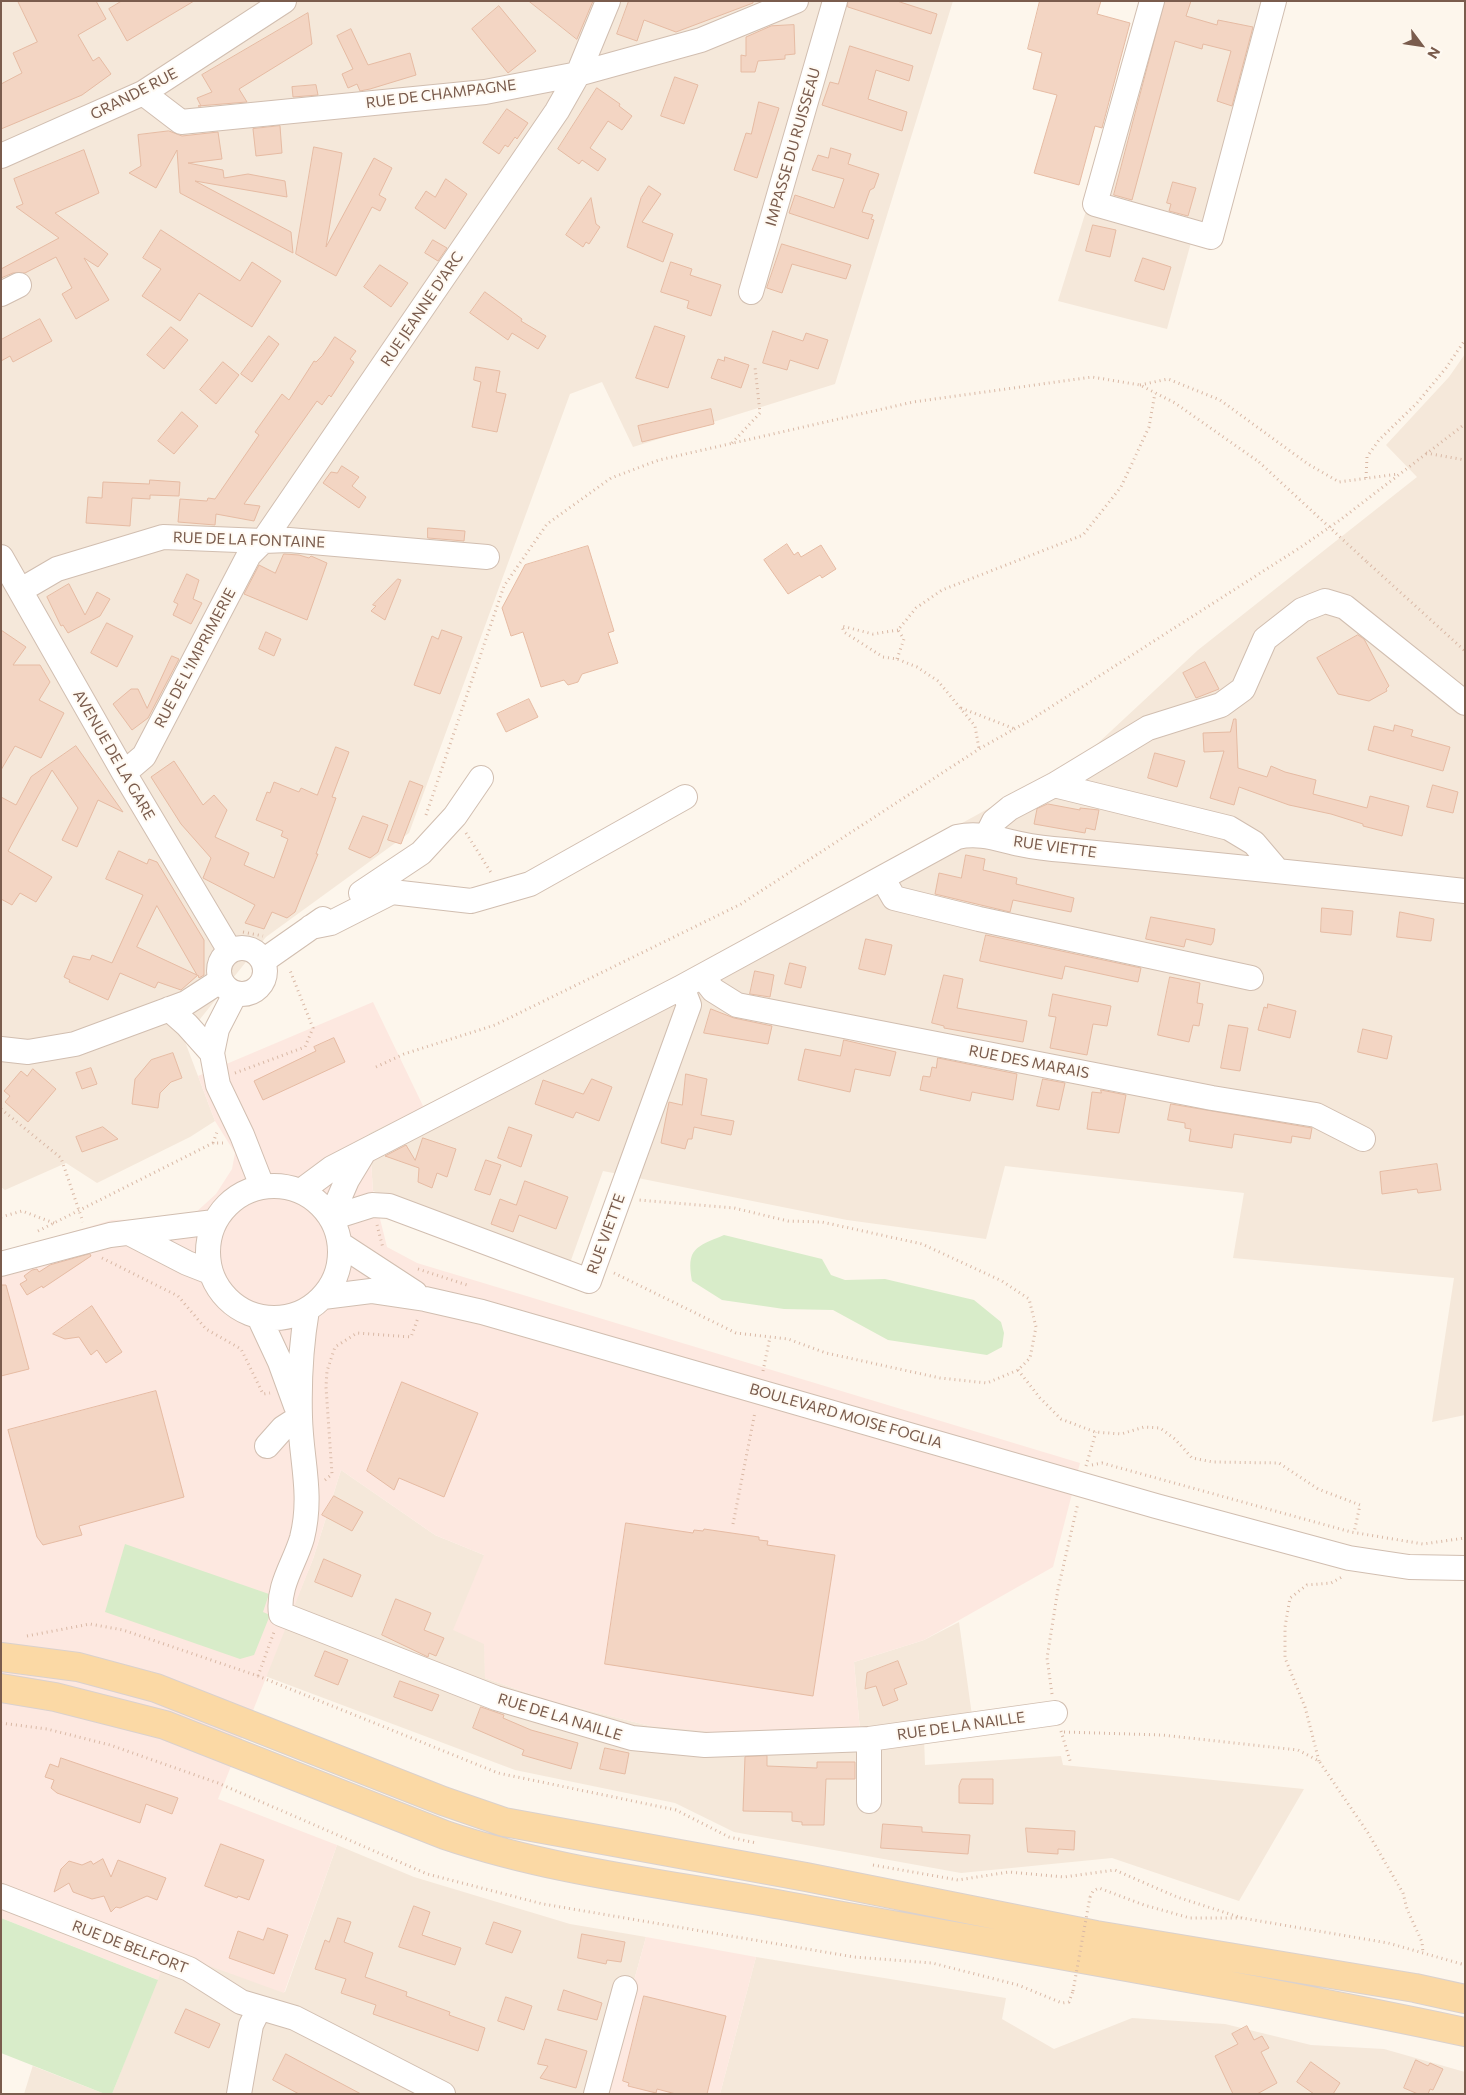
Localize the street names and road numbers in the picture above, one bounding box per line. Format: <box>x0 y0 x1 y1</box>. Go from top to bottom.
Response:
street label: GRANDE RUE <box>88 64 180 124</box>
street label: IMPASSE DU RUISSEAU <box>762 66 824 228</box>
street label: RUE DE CHAMPAGNE <box>365 76 517 112</box>
street label: RUE JEANNE D'ARC <box>377 248 467 370</box>
street label: RUE DE LA FONTAINE <box>173 528 325 552</box>
street label: RUE DE L'IMPRIMERIE <box>151 585 239 731</box>
street label: AVENUE DE LA GARE <box>69 687 159 823</box>
street label: RUE VIETTE <box>1012 832 1098 862</box>
street label: RUE DES MARAIS <box>967 1042 1091 1082</box>
street label: RUE VIETTE <box>583 1191 629 1277</box>
street label: BOULEVARD MOISE FOGLIA <box>747 1380 945 1452</box>
street label: RUE DE LA NAILLE <box>496 1690 624 1744</box>
street label: RUE DE LA NAILLE <box>896 1708 1026 1744</box>
street label: RUE DE BELFORT <box>69 1917 191 1977</box>

